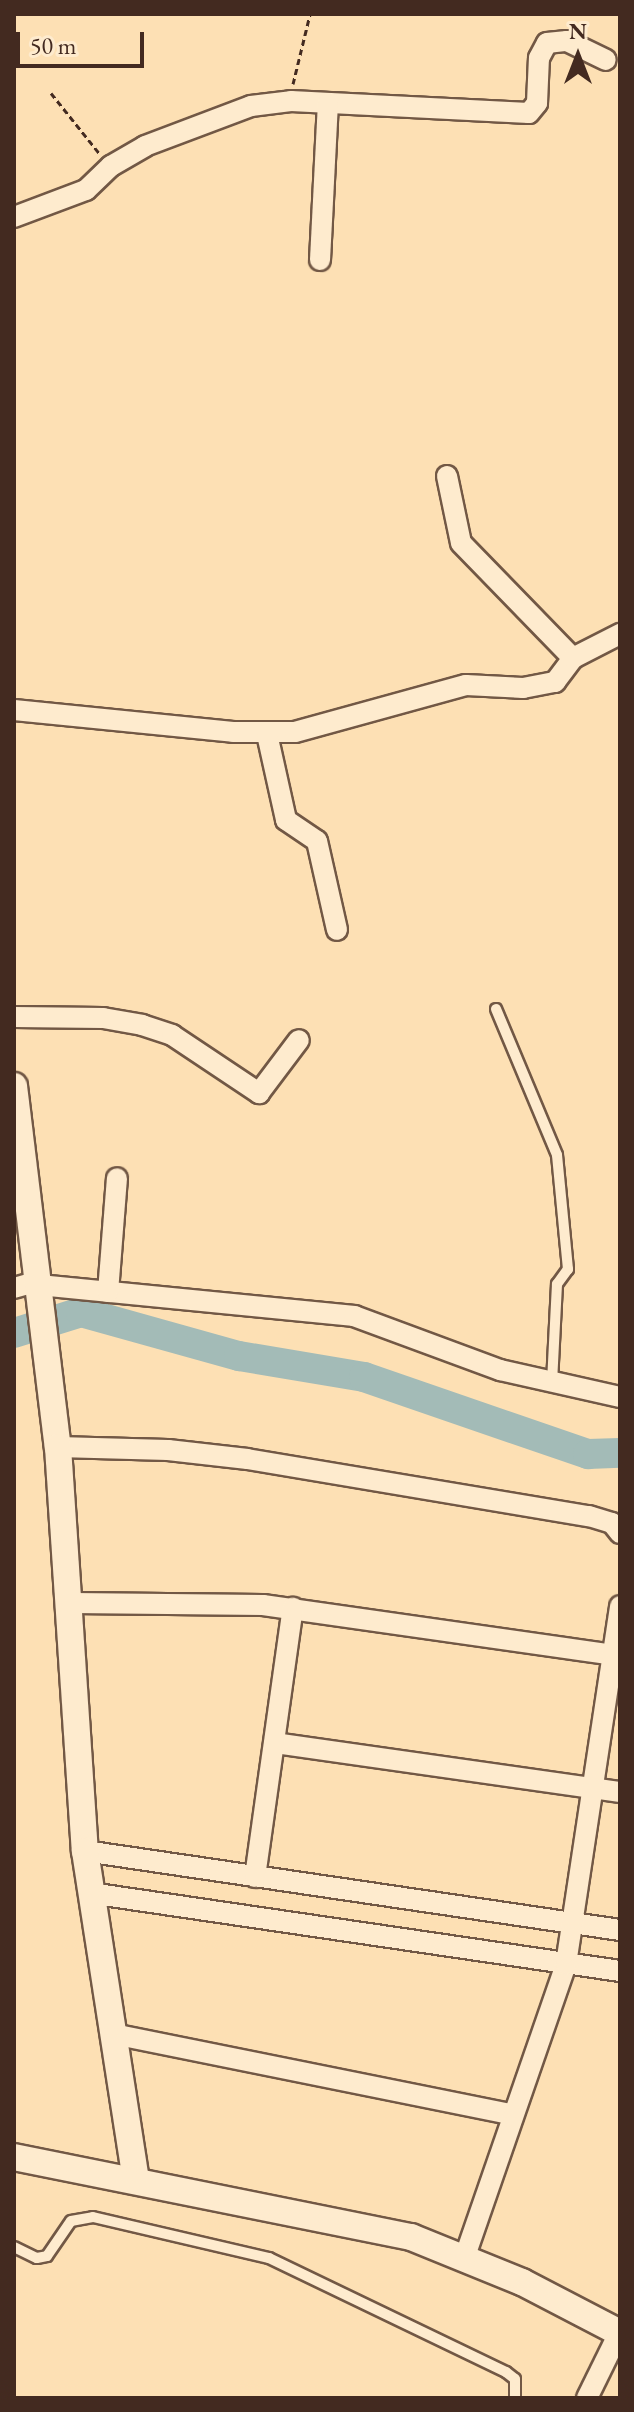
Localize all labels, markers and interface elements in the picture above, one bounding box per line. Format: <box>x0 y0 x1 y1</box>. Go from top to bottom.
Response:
scale bar <box>20 16 148 66</box>
north arrow <box>538 16 618 96</box>
text: N <box>569 17 587 46</box>
text: 50 m <box>30 30 77 61</box>

